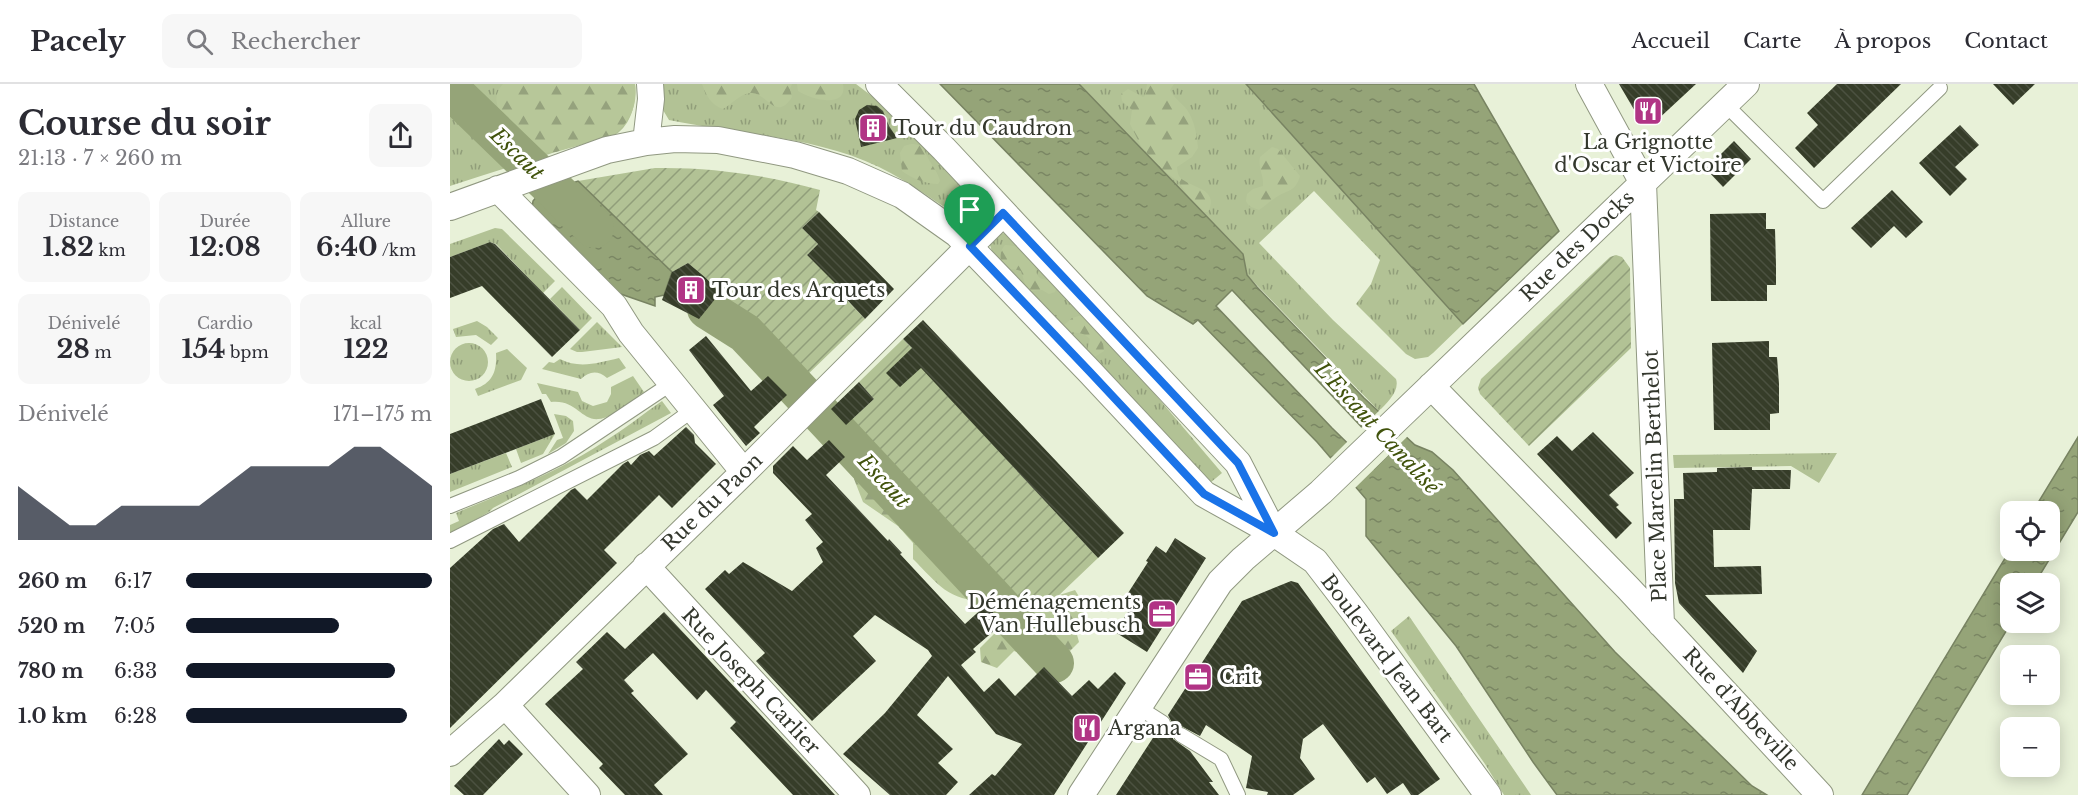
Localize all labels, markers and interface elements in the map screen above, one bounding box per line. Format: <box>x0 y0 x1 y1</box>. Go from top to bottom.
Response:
search box <box>162 14 582 68</box>
text: Pacely <box>30 24 126 59</box>
icon: search <box>183 25 216 58</box>
text: Rechercher <box>231 28 360 55</box>
text: Accueil <box>1632 28 1710 54</box>
text: Carte <box>1743 28 1802 54</box>
text: À propos <box>1835 28 1931 54</box>
text: Contact <box>1964 28 2048 54</box>
restaurant icon: La Grignotte d'Oscar et Victoire <box>1632 95 1664 127</box>
text: Course du soir <box>18 103 271 144</box>
button: share <box>369 104 432 167</box>
building icon: Tour du Caudron <box>857 112 889 144</box>
place label: Tour du Caudron <box>894 116 1072 140</box>
water label: Escaut <box>484 121 550 186</box>
place label: La Grignotte d'Oscar et Victoire <box>1554 130 1742 177</box>
text: 21:13 · 7 × 260 m <box>18 146 182 170</box>
pin <box>944 184 995 246</box>
street label: Rue des Docks <box>1515 186 1639 306</box>
icon: arrive <box>953 193 986 226</box>
text: Distance <box>49 211 119 231</box>
text: Durée <box>200 211 250 231</box>
text: Allure <box>341 211 391 231</box>
text: 1.82 <box>42 231 94 263</box>
text: 12:08 <box>189 231 261 263</box>
text: 6:40 <box>316 231 378 263</box>
text: km <box>94 240 126 260</box>
text: /km <box>378 240 416 260</box>
building icon: Tour des Arquets <box>675 274 707 306</box>
place label: Tour des Arquets <box>712 278 885 302</box>
text: Dénivelé <box>48 313 120 333</box>
text: Cardio <box>197 313 253 333</box>
text: kcal <box>350 313 382 333</box>
text: 28 <box>56 333 90 365</box>
text: 154 <box>181 333 225 365</box>
text: 122 <box>343 333 389 365</box>
text: m <box>90 342 112 362</box>
text: bpm <box>225 342 269 362</box>
street label: Place Marcelin Berthelot <box>1639 349 1671 603</box>
water label: L'Escaut Canalisé <box>1308 356 1446 501</box>
text: Dénivelé <box>18 402 109 426</box>
text: 171–175 m <box>332 402 432 426</box>
street label: Rue du Paon <box>657 448 767 556</box>
water label: Escaut <box>852 448 916 514</box>
map controls <box>2000 501 2060 777</box>
button: locate <box>2000 501 2060 561</box>
text: 260 m <box>18 569 87 593</box>
text: 6:17 <box>114 569 152 593</box>
street label: Boulevard Jean Bart <box>1316 569 1458 747</box>
button: layers <box>2000 573 2060 633</box>
place label: Déménagements Van Hullebusch <box>967 590 1141 637</box>
office icon: Déménagements Van Hullebusch <box>1146 598 1178 630</box>
street label: Rue Joseph Carlier <box>677 603 825 759</box>
text: 520 m <box>18 614 85 638</box>
text: 7:05 <box>114 614 155 638</box>
street label: Rue d'Abbeville <box>1678 643 1804 775</box>
button: + <box>2000 645 2060 705</box>
text: 780 m <box>18 659 84 683</box>
text: 6:33 <box>114 659 157 683</box>
office icon: Crit <box>1182 661 1214 693</box>
place label: Crit <box>1219 665 1259 689</box>
text: 1.0 km <box>18 704 87 728</box>
text: 6:28 <box>114 704 157 728</box>
restaurant icon: Argana <box>1071 712 1103 744</box>
place label: Argana <box>1107 716 1182 740</box>
button: − <box>2000 717 2060 777</box>

